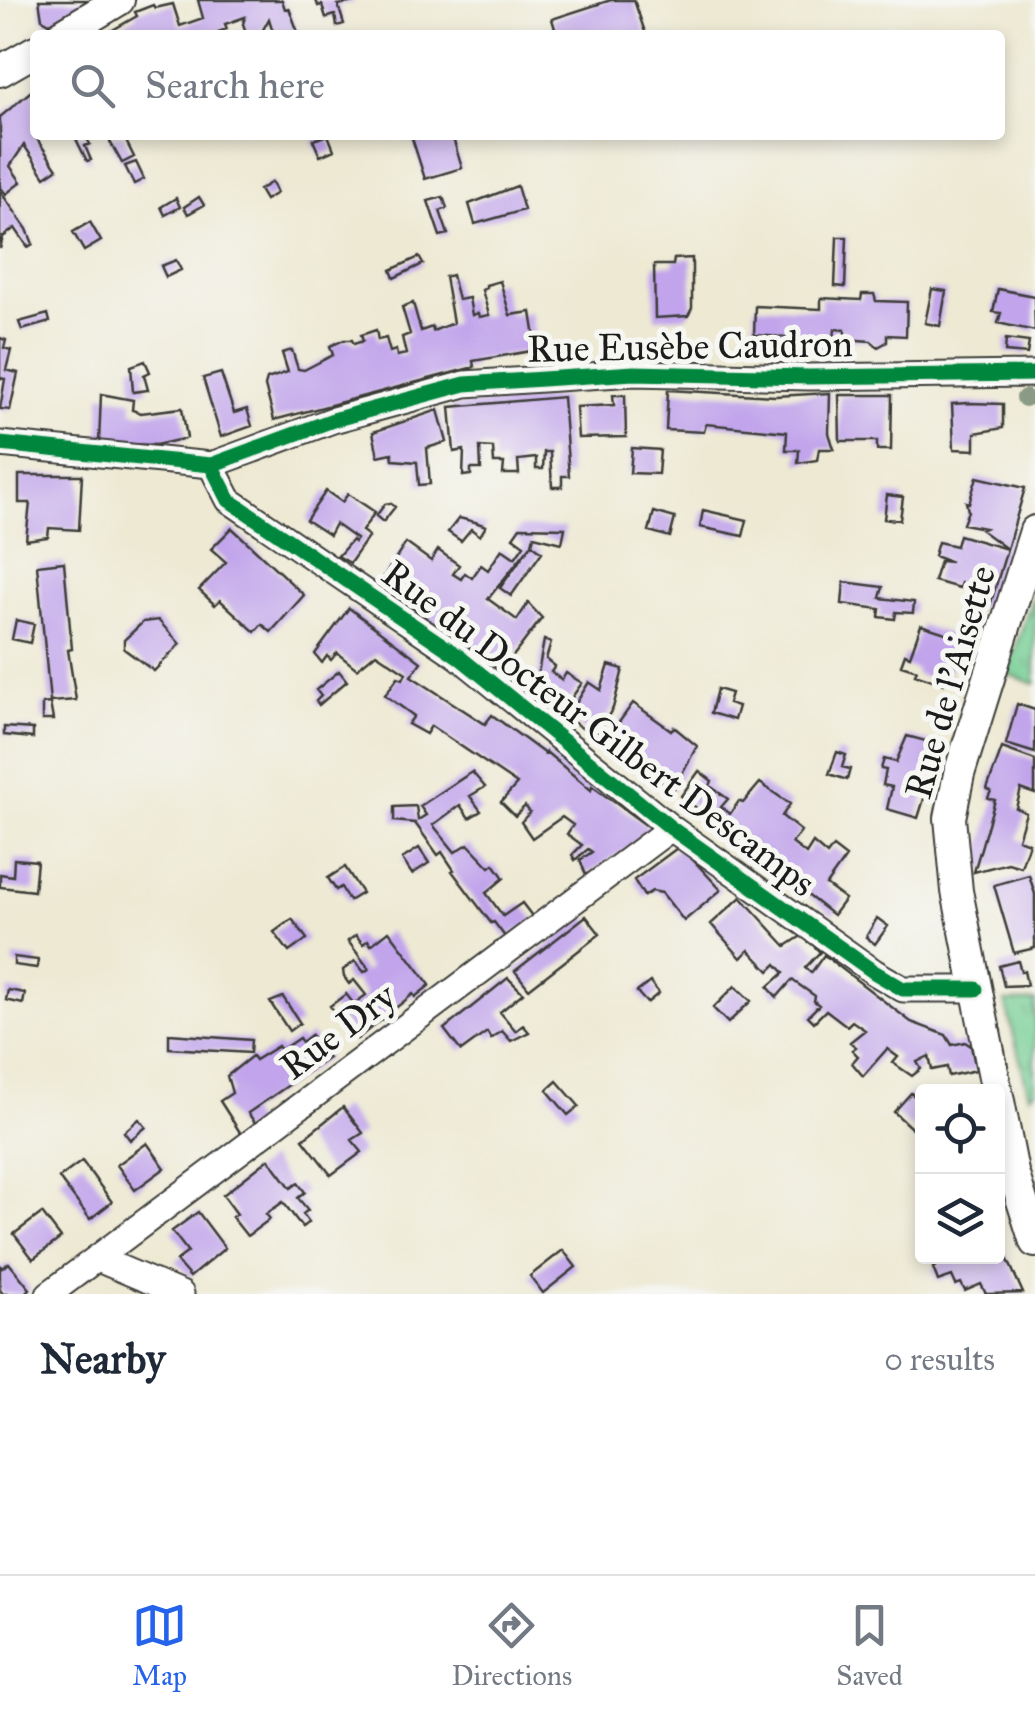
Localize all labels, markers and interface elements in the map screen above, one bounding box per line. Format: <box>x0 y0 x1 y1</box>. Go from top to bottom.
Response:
search box <box>30 30 1005 140</box>
icon: search <box>65 58 120 113</box>
text: Search here <box>145 62 325 108</box>
street label: Rue Eusèbe Caudron <box>527 320 853 372</box>
street label: Rue du Docteur Gilbert Descamps <box>373 550 825 906</box>
street label: Rue de l'Aisette <box>895 560 1005 804</box>
street label: Rue Dry <box>271 972 406 1089</box>
map controls <box>915 1084 1005 1264</box>
button: locate <box>915 1084 1005 1174</box>
button: layers <box>915 1174 1005 1264</box>
text: Nearby <box>40 1333 165 1385</box>
text: 0 results <box>884 1340 995 1379</box>
tab: Map <box>132 1598 187 1693</box>
tab: Directions <box>451 1598 572 1693</box>
tab: Saved <box>836 1598 903 1693</box>

